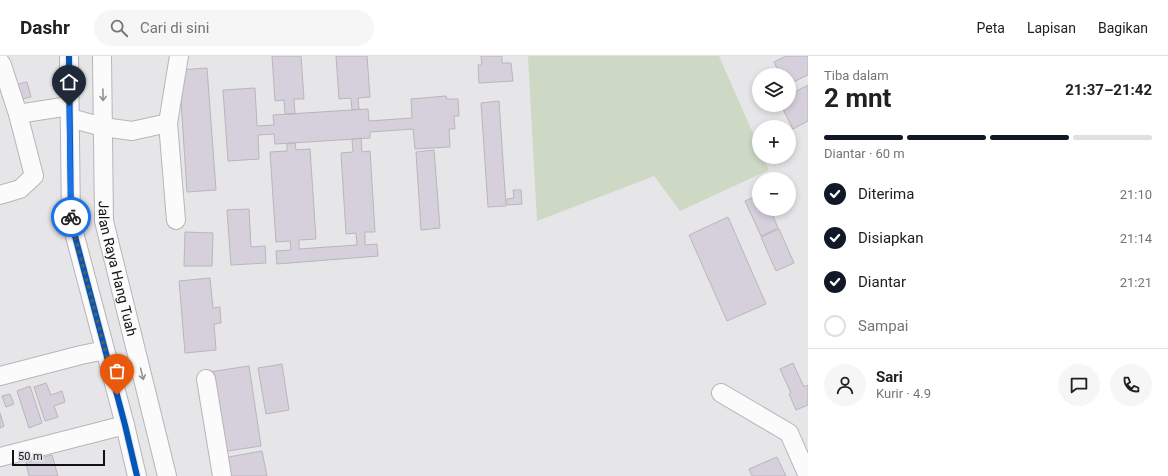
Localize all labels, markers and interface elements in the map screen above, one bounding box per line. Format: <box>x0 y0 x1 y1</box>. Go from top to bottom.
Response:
search box <box>94 10 374 46</box>
text: Dashr <box>20 16 70 39</box>
icon: search <box>108 17 130 39</box>
text: Cari di sini <box>140 19 209 37</box>
text: Peta <box>977 20 1005 36</box>
text: Lapisan <box>1027 20 1076 36</box>
text: Bagikan <box>1098 20 1148 36</box>
pin <box>52 65 86 106</box>
map controls <box>752 68 796 216</box>
button: layers <box>752 68 796 112</box>
text: Tiba dalam <box>824 68 889 83</box>
icon: home <box>58 71 80 93</box>
text: 21:37–21:42 <box>1065 81 1152 99</box>
text: 2 mnt <box>824 83 891 113</box>
one-way arrow <box>99 88 107 101</box>
button: + <box>752 120 796 164</box>
text: Diantar · 60 m <box>824 146 905 161</box>
button: − <box>752 172 796 216</box>
icon: check <box>824 183 846 205</box>
text: Diterima <box>858 185 914 203</box>
text: 21:10 <box>1120 187 1152 202</box>
courier <box>51 197 91 237</box>
street label: Jalan Raya Hang Tuah <box>96 201 140 338</box>
icon: bike <box>60 206 82 228</box>
icon: check <box>824 227 846 249</box>
text: Disiapkan <box>858 229 924 247</box>
text: 21:14 <box>1120 231 1152 246</box>
icon: check <box>824 271 846 293</box>
text: Diantar <box>858 273 906 291</box>
text: 21:21 <box>1120 275 1152 290</box>
text: Sampai <box>858 317 908 335</box>
pin <box>100 354 134 395</box>
icon: bag <box>106 360 128 382</box>
button: person <box>824 364 866 406</box>
button: chat <box>1058 364 1100 406</box>
button: phone <box>1110 364 1152 406</box>
one-way arrow <box>138 368 146 381</box>
text: Sari <box>876 368 903 386</box>
text: Kurir · 4.9 <box>876 386 931 401</box>
scale bar <box>12 448 105 467</box>
text: 50 m <box>18 450 43 463</box>

